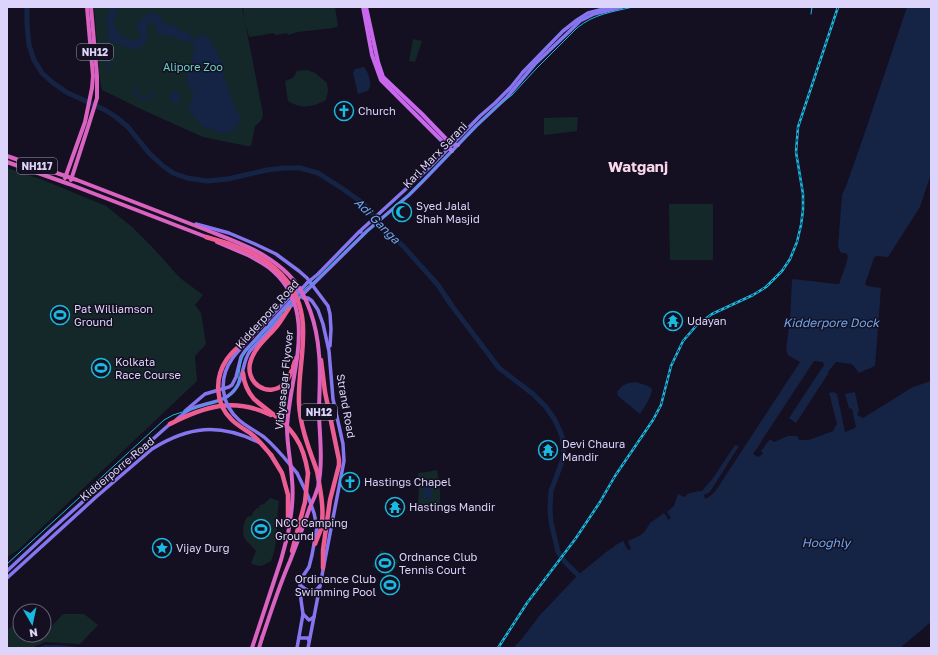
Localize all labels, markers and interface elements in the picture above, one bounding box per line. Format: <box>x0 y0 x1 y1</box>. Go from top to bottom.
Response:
road number: NH12 <box>77 44 113 60</box>
park label: Alipore Zoo <box>163 60 223 73</box>
church icon: Church <box>333 100 355 122</box>
place label: Church <box>358 104 396 117</box>
street label: Karl Marx Sarani <box>400 119 469 190</box>
district label: Watganj <box>608 157 668 175</box>
road number: NH117 <box>17 158 57 174</box>
water label: Adi Ganga <box>351 195 404 247</box>
place label: Syed Jalal Shah Masjid <box>416 199 480 225</box>
mosque icon: Syed Jalal Shah Masjid <box>391 201 413 223</box>
street label: Kidderpore Road <box>232 276 301 351</box>
place label: Pat Williamson Ground <box>74 302 153 328</box>
sports icon: Pat Williamson Ground <box>49 304 71 326</box>
temple icon: Udayan <box>662 310 684 332</box>
place label: Udayan <box>687 314 727 327</box>
water label: Kidderpore Dock <box>783 315 880 330</box>
street label: Vidyasagar Flyover <box>272 329 295 430</box>
place label: Kolkata Race Course <box>115 355 181 381</box>
sports icon: Kolkata Race Course <box>90 357 112 379</box>
street label: Strand Road <box>334 373 359 439</box>
road number: NH12 <box>301 404 337 420</box>
street label: Kidderporre Road <box>77 434 156 503</box>
place label: Devi Chaura Mandir <box>562 437 625 463</box>
temple icon: Devi Chaura Mandir <box>537 439 559 461</box>
church icon: Hastings Chapel <box>339 471 361 493</box>
place label: Hastings Chapel <box>364 475 451 488</box>
temple icon: Hastings Mandir <box>384 496 406 518</box>
place label: Hastings Mandir <box>409 500 496 513</box>
place label: NCC Camping Ground <box>275 516 348 542</box>
sports icon: NCC Camping Ground <box>250 518 272 540</box>
water label: Hooghly <box>802 535 853 550</box>
place icon: Vijay Durg <box>151 537 173 559</box>
place label: Vijay Durg <box>176 541 229 554</box>
place label: Ordnance Club Tennis Court <box>399 550 478 576</box>
sports icon: Ordnance Club Tennis Court <box>374 552 396 574</box>
place label: Ordinance Club Swimming Pool <box>295 572 376 598</box>
sports icon: Ordinance Club Swimming Pool <box>379 574 401 596</box>
north arrow <box>12 603 52 643</box>
text: N <box>28 626 39 640</box>

